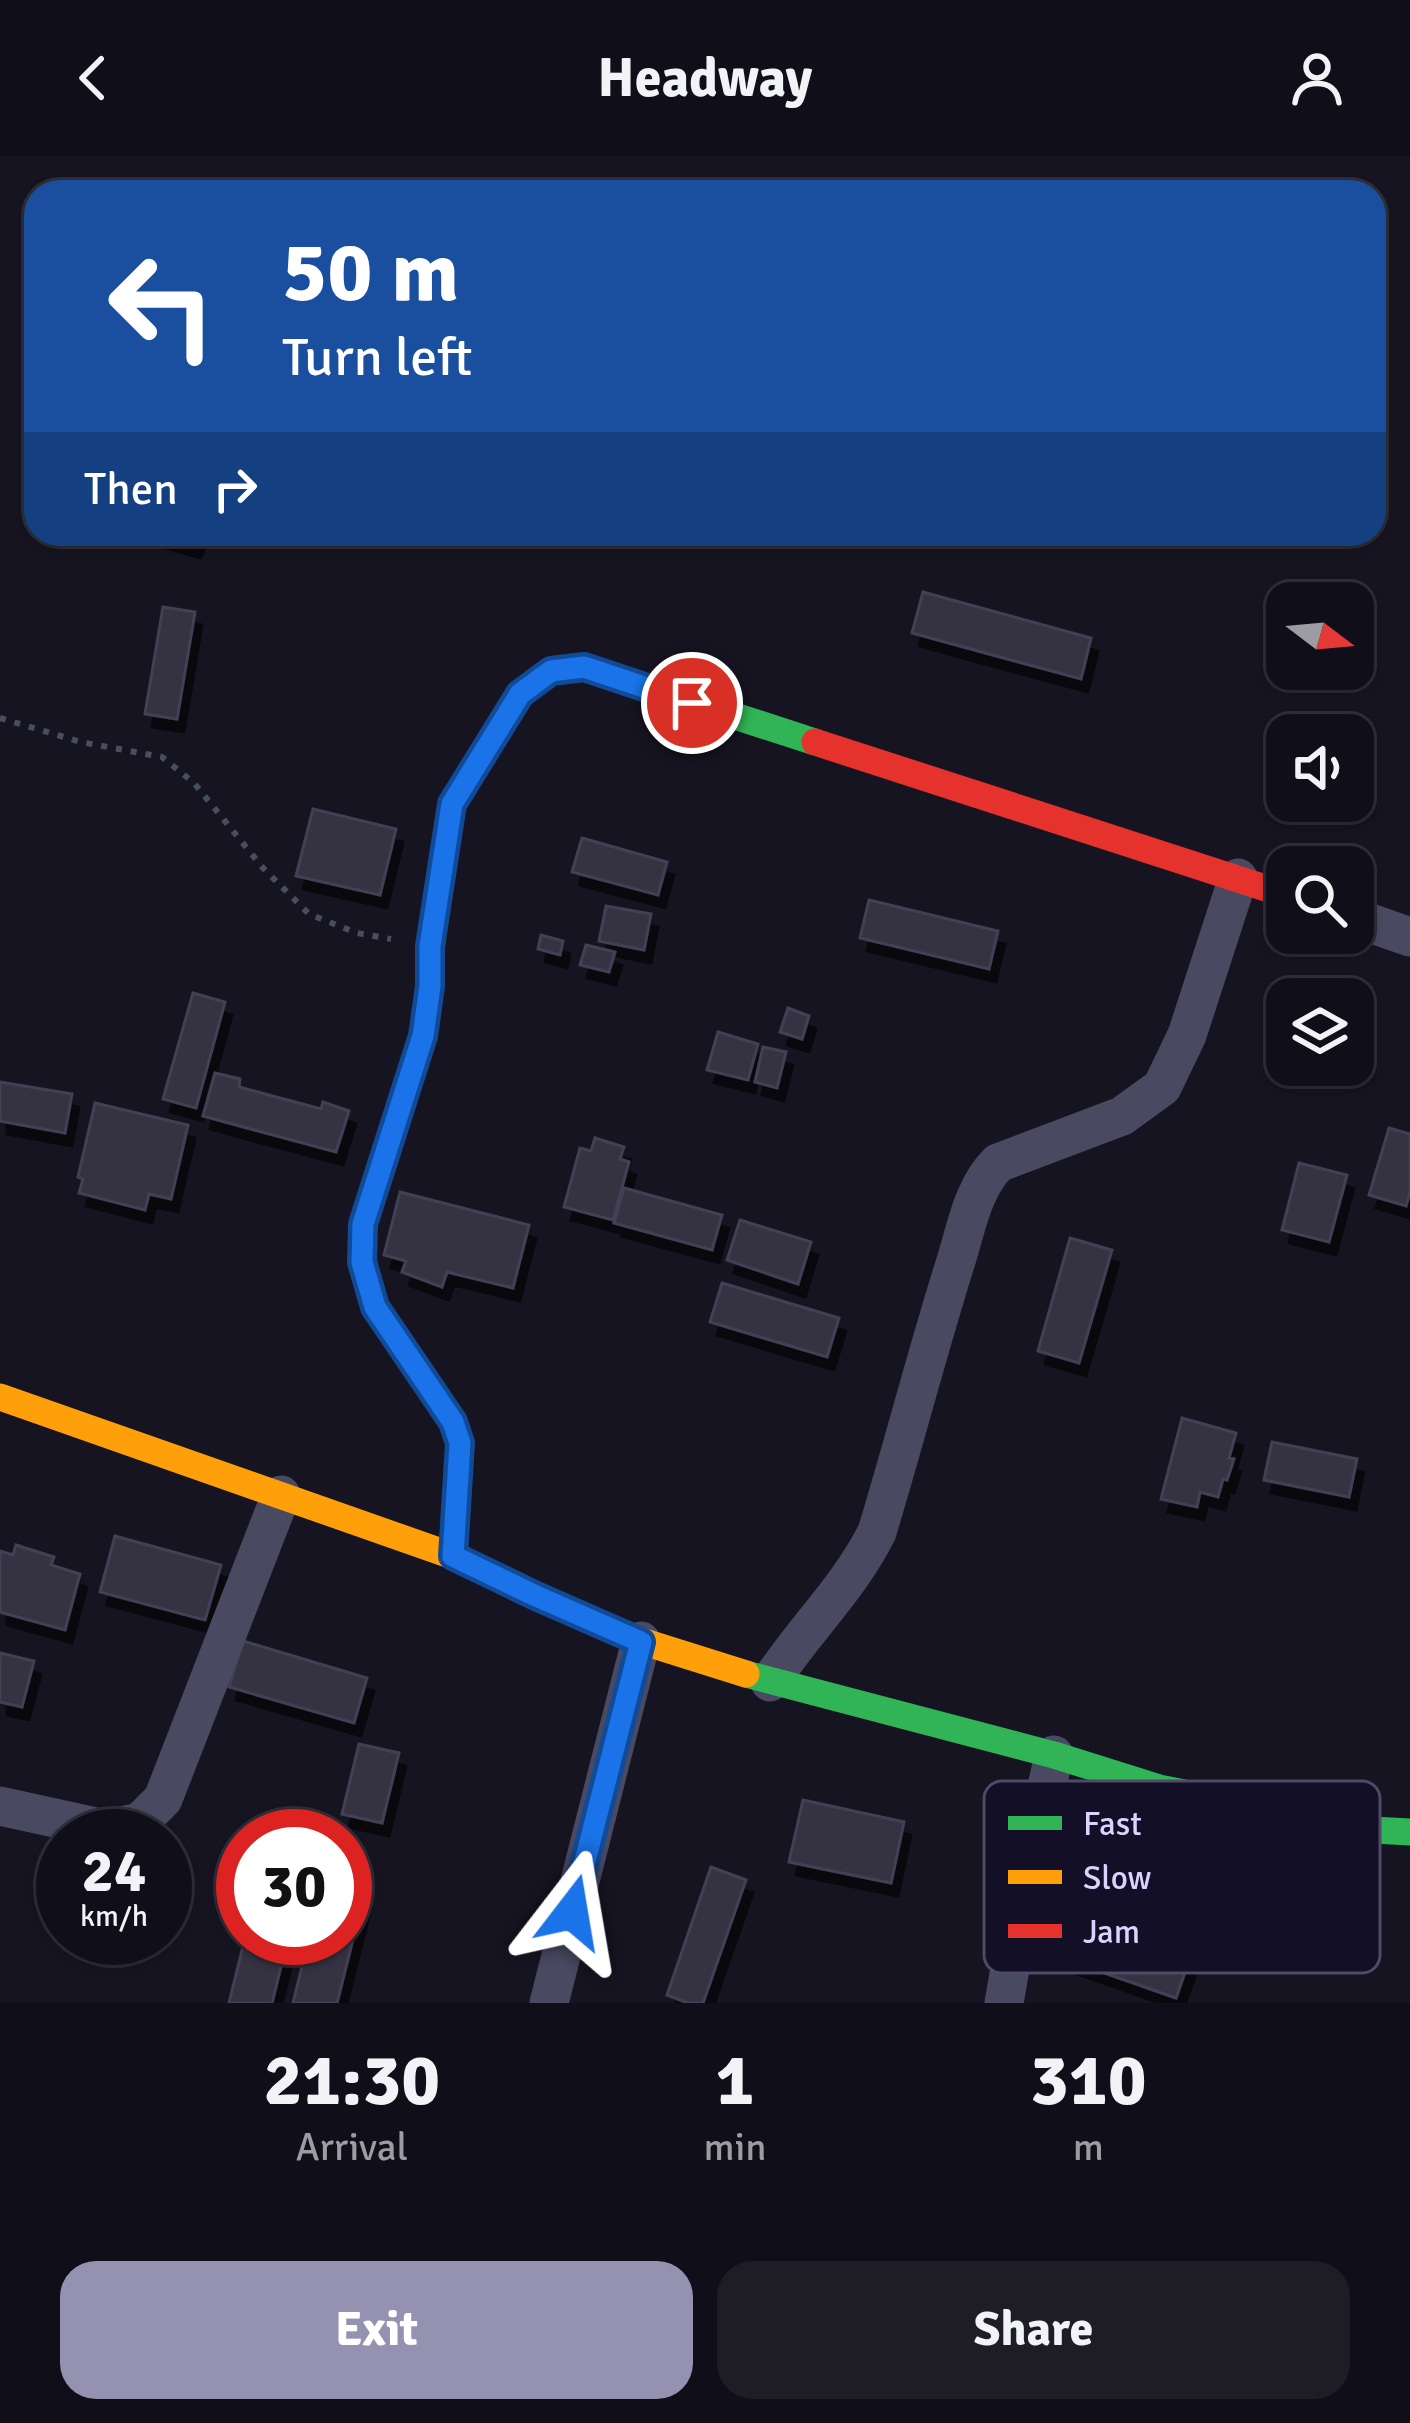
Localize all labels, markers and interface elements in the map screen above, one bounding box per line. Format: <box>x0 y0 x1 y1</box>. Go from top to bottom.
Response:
icon: back <box>60 45 126 111</box>
text: Headway <box>598 45 812 112</box>
icon: person <box>1284 45 1350 111</box>
text: 50 m <box>282 221 459 325</box>
icon: left <box>84 228 240 384</box>
text: Turn left <box>282 324 472 391</box>
icon: right <box>202 456 268 522</box>
text: Then <box>84 462 178 517</box>
north arrow <box>1266 582 1374 690</box>
map controls <box>1266 582 1374 1086</box>
pin <box>641 652 743 754</box>
icon: arrive <box>659 670 725 736</box>
button: sound <box>1266 714 1374 822</box>
button: search <box>1266 846 1374 954</box>
button: layers <box>1266 978 1374 1086</box>
legend <box>984 1781 1380 1973</box>
text: Fast <box>1083 1804 1142 1845</box>
speed limit sign: 30 <box>216 1809 372 1965</box>
text: 24 <box>82 1835 146 1909</box>
position arrow <box>509 1849 635 1975</box>
text: Slow <box>1083 1858 1152 1899</box>
text: km/h <box>80 1898 148 1935</box>
text: Jam <box>1083 1912 1140 1953</box>
text: 21:30 <box>263 2036 440 2125</box>
text: 1 <box>716 2036 754 2125</box>
text: 310 <box>1030 2036 1147 2125</box>
text: Arrival <box>296 2123 408 2171</box>
text: min <box>704 2123 767 2171</box>
text: m <box>1073 2123 1104 2171</box>
button: Exit <box>60 2261 693 2399</box>
button: Share <box>717 2261 1350 2399</box>

